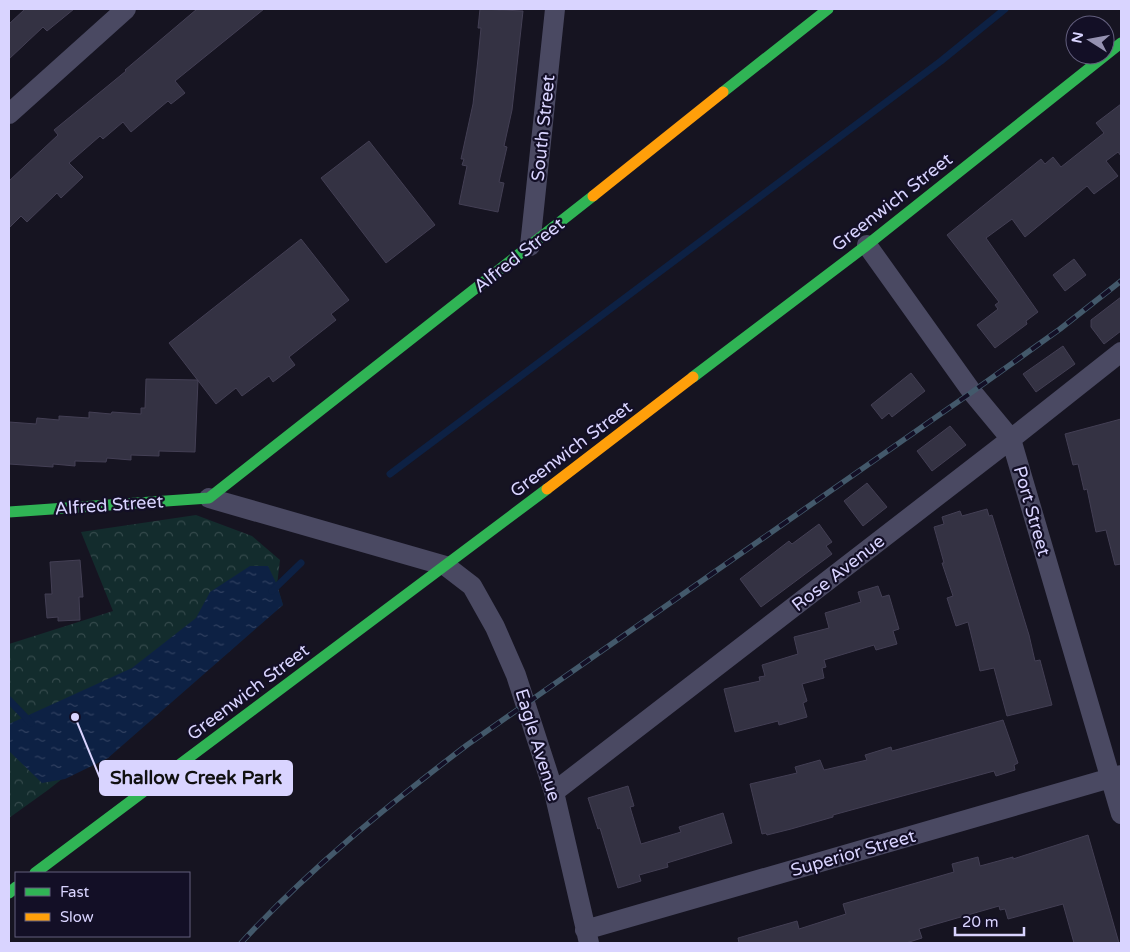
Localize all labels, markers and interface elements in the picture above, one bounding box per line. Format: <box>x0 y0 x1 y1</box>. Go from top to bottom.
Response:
north arrow <box>1065 15 1115 65</box>
text: N <box>1068 30 1087 45</box>
street label: South Street <box>526 74 560 182</box>
street label: Greenwich Street <box>827 148 957 256</box>
street label: Alfred Street <box>469 213 569 297</box>
street label: Greenwich Street <box>506 396 636 502</box>
street label: Port Street <box>1009 463 1055 559</box>
street label: Alfred Street <box>54 490 164 520</box>
street label: Rose Avenue <box>787 530 889 616</box>
street label: Greenwich Street <box>183 639 313 745</box>
street label: Eagle Avenue <box>510 686 566 804</box>
callout: Shallow Creek Park <box>100 761 292 795</box>
text: Shallow Creek Park <box>110 767 283 789</box>
street label: Superior Street <box>788 825 918 881</box>
legend <box>15 872 190 937</box>
text: Fast <box>60 883 90 901</box>
scale bar <box>955 904 1024 936</box>
text: Slow <box>60 908 94 926</box>
text: 20 m <box>962 913 999 931</box>

